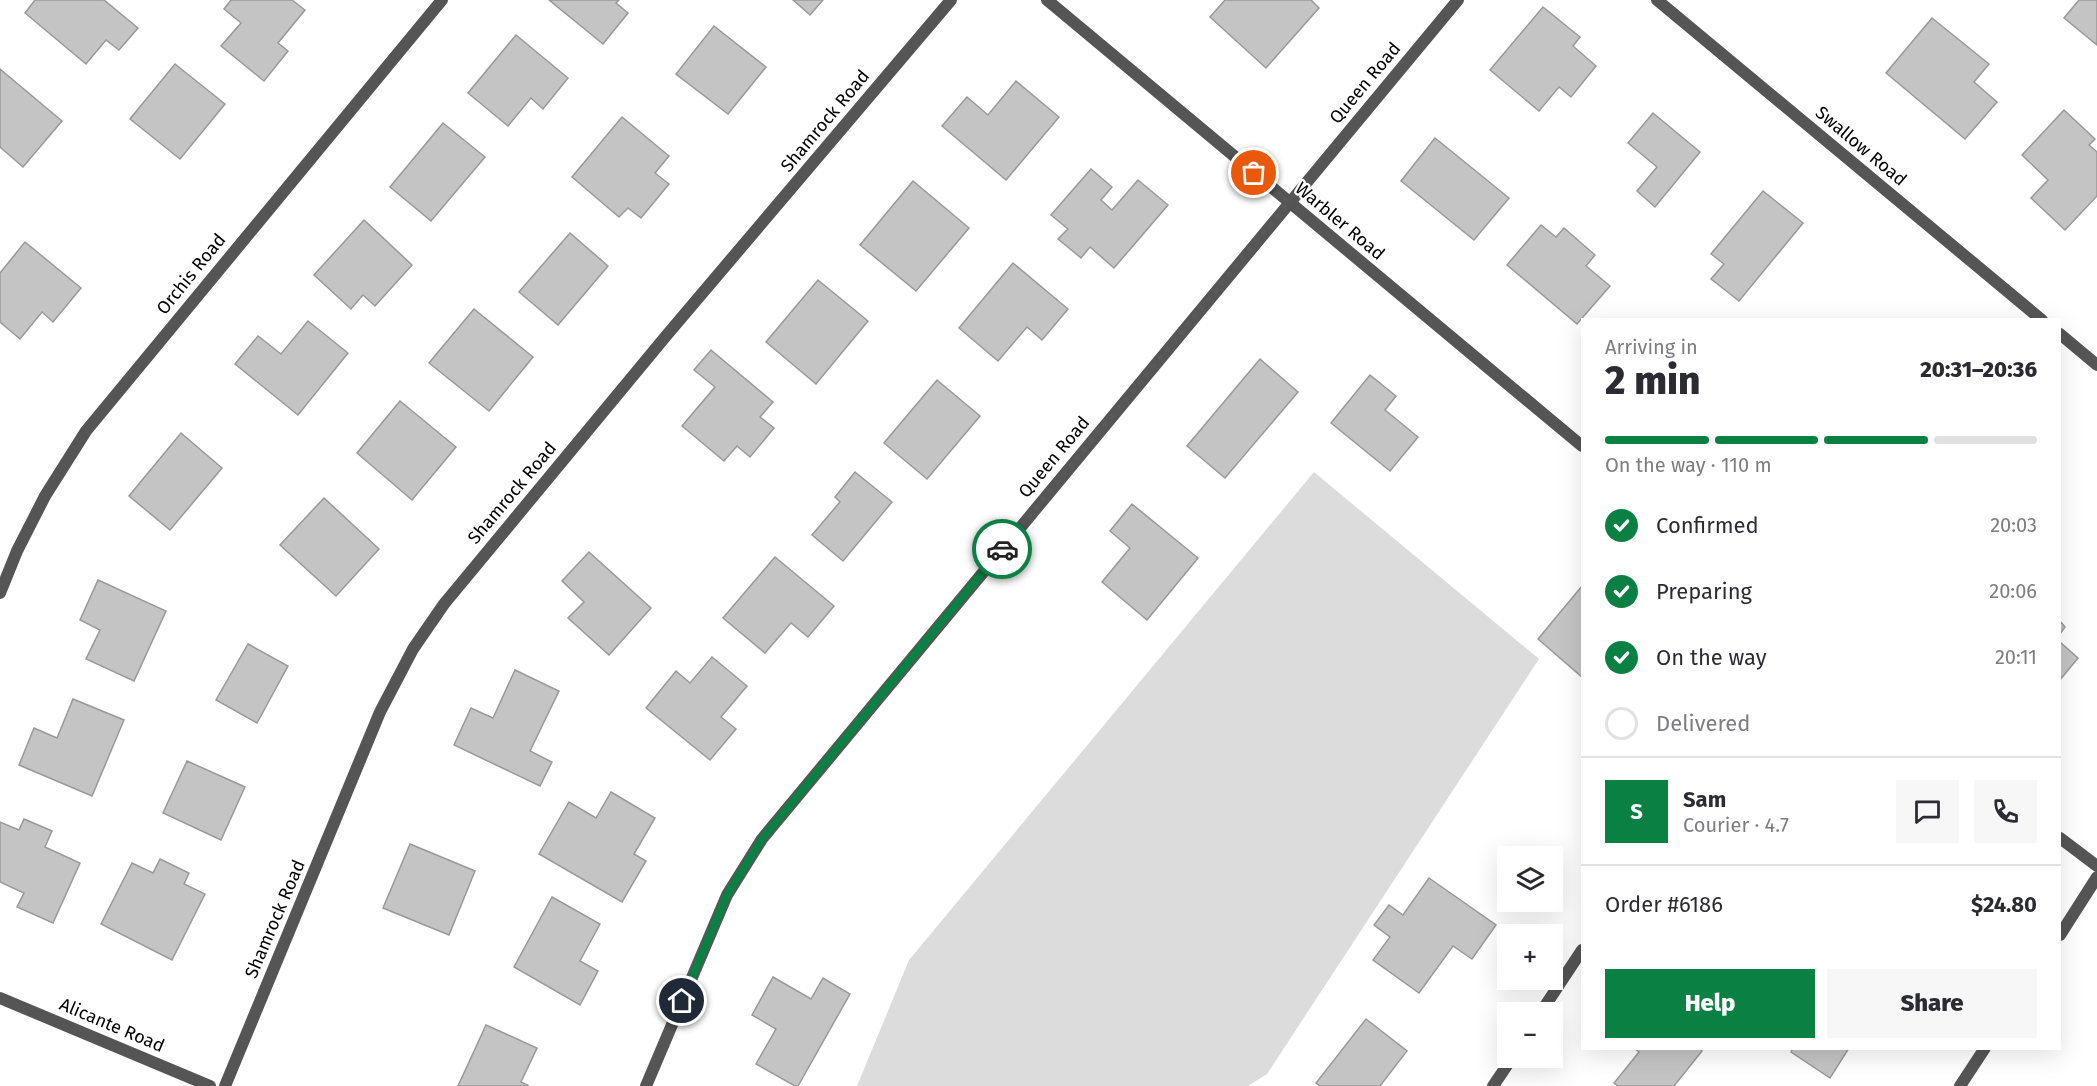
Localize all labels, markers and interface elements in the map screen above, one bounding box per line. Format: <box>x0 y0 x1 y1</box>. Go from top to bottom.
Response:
street label: Queen Road <box>1325 38 1405 128</box>
street label: Shamrock Road <box>776 65 874 177</box>
street label: Swallow Road <box>1811 101 1911 191</box>
pin <box>1228 147 1279 198</box>
icon: bag <box>1237 156 1270 189</box>
street label: Warbler Road <box>1291 177 1389 265</box>
street label: Orchis Road <box>152 229 230 319</box>
text: Arriving in <box>1605 335 1698 359</box>
text: 20:31–20:36 <box>1920 356 2037 383</box>
text: 2 min <box>1605 358 1701 404</box>
street label: Queen Road <box>1014 412 1094 502</box>
street label: Shamrock Road <box>463 437 561 549</box>
text: On the way · 110 m <box>1605 453 1772 477</box>
icon: check <box>1605 509 1638 542</box>
text: Confirmed <box>1656 512 1759 539</box>
text: 20:03 <box>1990 513 2037 537</box>
courier <box>972 519 1032 579</box>
icon: car <box>986 533 1019 566</box>
icon: check <box>1605 575 1638 608</box>
text: Preparing <box>1656 578 1752 605</box>
text: 20:06 <box>1989 579 2037 603</box>
icon: check <box>1605 641 1638 674</box>
text: On the way <box>1656 644 1767 671</box>
text: 20:11 <box>1995 645 2037 669</box>
text: Delivered <box>1656 710 1751 737</box>
button: chat <box>1896 780 1959 843</box>
button: phone <box>1974 780 2037 843</box>
text: Sam <box>1683 786 1726 813</box>
text: S <box>1630 798 1643 825</box>
text: Courier · 4.7 <box>1683 813 1789 837</box>
map controls <box>1497 846 1563 1068</box>
button: layers <box>1497 846 1563 912</box>
street label: Shamrock Road <box>240 856 310 982</box>
text: Order #6186 <box>1605 891 1723 918</box>
text: $24.80 <box>1971 891 2037 918</box>
button: + <box>1497 924 1563 990</box>
button: Help <box>1605 969 1815 1038</box>
button: Share <box>1827 969 2037 1038</box>
pin <box>656 975 707 1026</box>
icon: home <box>665 984 698 1017</box>
street label: Alicante Road <box>56 993 168 1057</box>
button: − <box>1497 1002 1563 1068</box>

